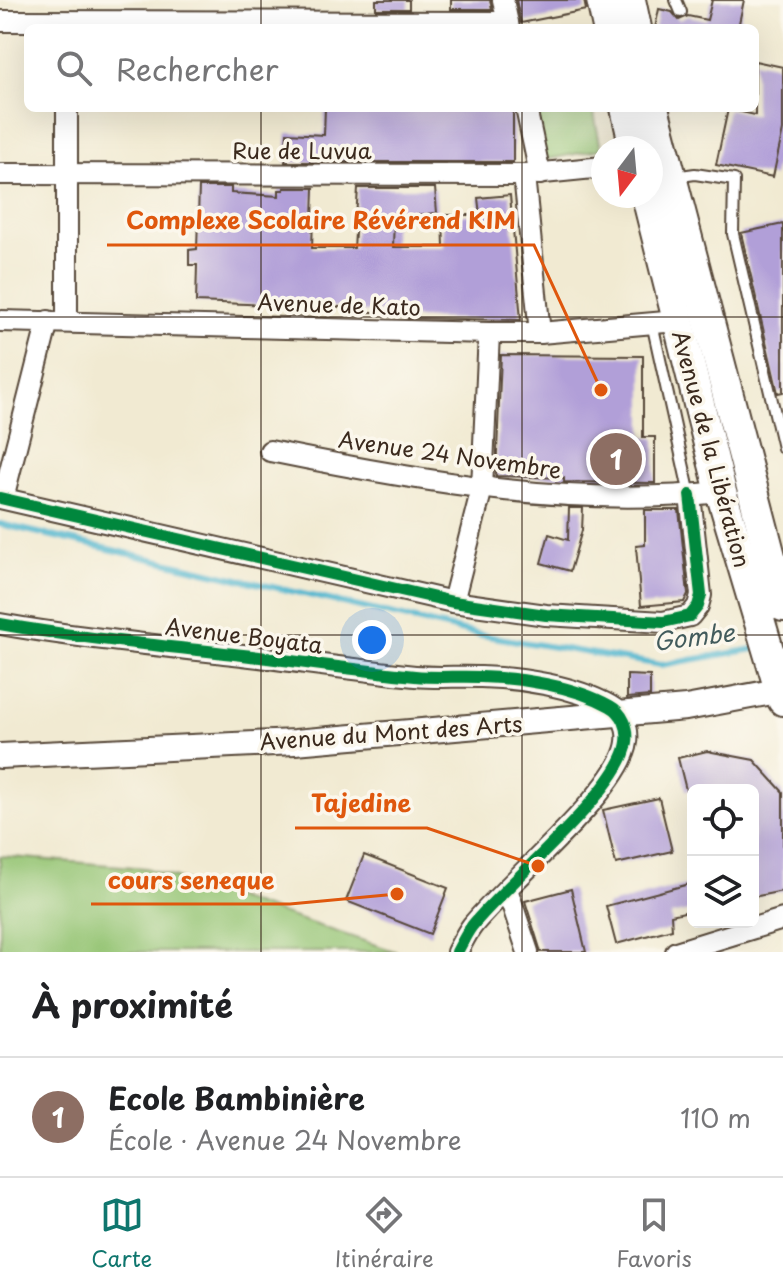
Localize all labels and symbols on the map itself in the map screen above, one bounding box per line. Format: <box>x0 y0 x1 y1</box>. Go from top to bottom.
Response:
street label: Rue de Luvua <box>232 133 372 166</box>
north arrow <box>591 136 663 208</box>
callout: Complexe Scolaire Révérend KIM <box>107 197 534 245</box>
text: Complexe Scolaire Révérend KIM <box>126 201 516 237</box>
street label: Avenue de Kato <box>257 284 421 323</box>
street label: Avenue de la Libération <box>665 326 760 571</box>
street label: Avenue 24 Novembre <box>337 422 564 485</box>
pin: 1 <box>590 429 642 489</box>
street label: Avenue Boyata <box>164 608 325 661</box>
water label: Gombe <box>651 613 737 659</box>
your location <box>352 620 392 660</box>
street label: Avenue du Mont des Arts <box>258 706 523 757</box>
callout: Tajedine <box>295 780 427 828</box>
text: Tajedine <box>311 784 411 820</box>
callout: cours seneque <box>91 856 290 904</box>
text: cours seneque <box>108 861 274 897</box>

